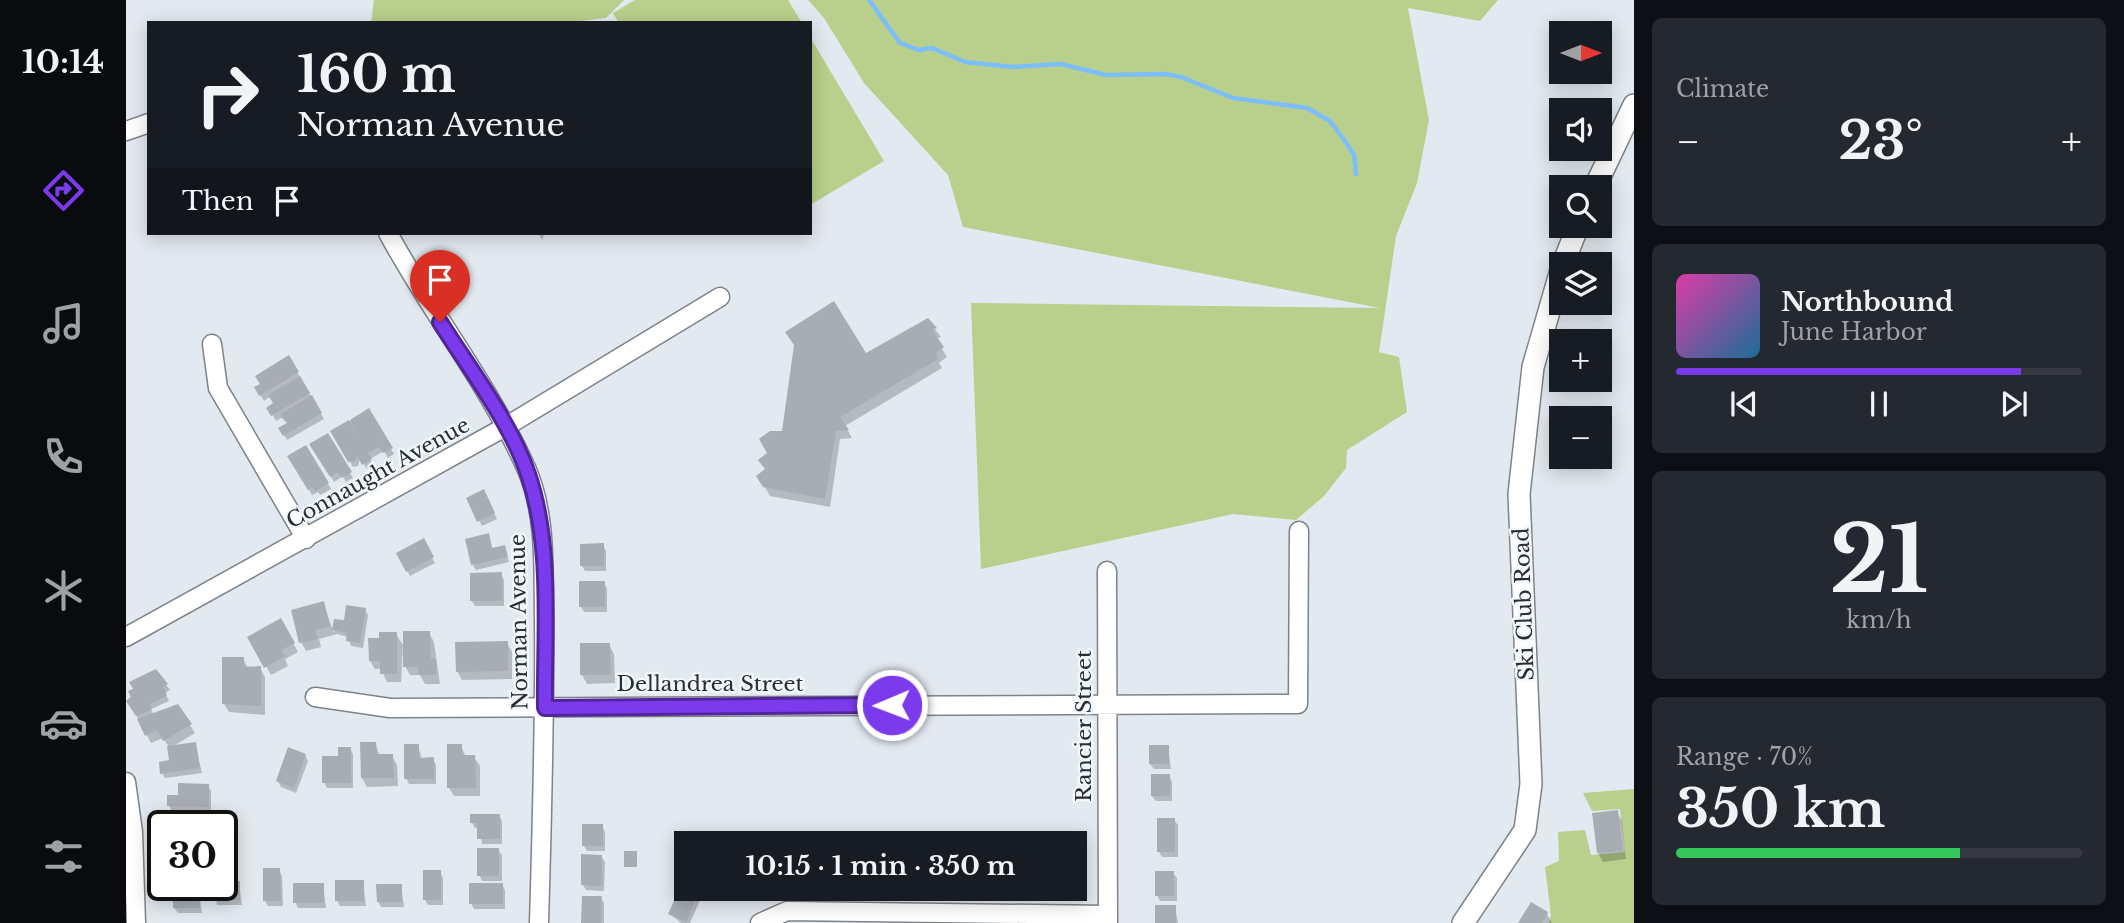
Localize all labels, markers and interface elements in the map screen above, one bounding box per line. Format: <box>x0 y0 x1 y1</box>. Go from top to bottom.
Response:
north arrow <box>1549 21 1612 84</box>
map controls <box>1549 21 1612 469</box>
text: 10:14 <box>22 42 104 82</box>
text: 160 m <box>297 44 456 105</box>
icon: right <box>182 49 273 140</box>
text: Climate <box>1676 75 1769 103</box>
button: sound <box>1549 98 1612 161</box>
text: Norman Avenue <box>297 105 565 145</box>
text: 23° <box>1838 109 1923 173</box>
text: − <box>1676 118 1700 165</box>
text: + <box>2061 118 2082 165</box>
icon: directions <box>39 166 88 215</box>
button: search <box>1549 175 1612 238</box>
icon: arrive <box>268 182 306 220</box>
text: Then <box>182 185 254 217</box>
pin <box>410 250 470 322</box>
button: layers <box>1549 252 1612 315</box>
icon: arrive <box>421 261 459 299</box>
text: Northbound <box>1781 286 1953 318</box>
icon: music <box>39 299 88 348</box>
text: June Harbor <box>1781 318 1927 346</box>
button: + <box>1549 329 1612 392</box>
icon: previous <box>1725 385 1763 423</box>
icon: pause <box>1860 385 1898 423</box>
icon: next <box>1995 385 2033 423</box>
button: − <box>1549 406 1612 469</box>
street label: Connaught Avenue <box>282 412 474 534</box>
icon: phone <box>39 432 88 481</box>
text: 21 <box>1830 504 1928 617</box>
street label: Ski Club Road <box>1508 527 1540 681</box>
street label: Norman Avenue <box>504 534 534 710</box>
icon: climate <box>39 566 88 615</box>
text: km/h <box>1846 606 1912 634</box>
street label: Rancier Street <box>1071 650 1097 802</box>
position arrow <box>855 668 929 742</box>
street label: Dellandrea Street <box>617 671 804 697</box>
icon: car <box>39 699 88 748</box>
text: Range · 70% <box>1676 743 1813 771</box>
text: 350 km <box>1676 777 1885 841</box>
speed limit sign: 30 <box>147 810 238 901</box>
icon: filters <box>39 832 88 881</box>
text: 10:15 · 1 min · 350 m <box>745 850 1016 882</box>

